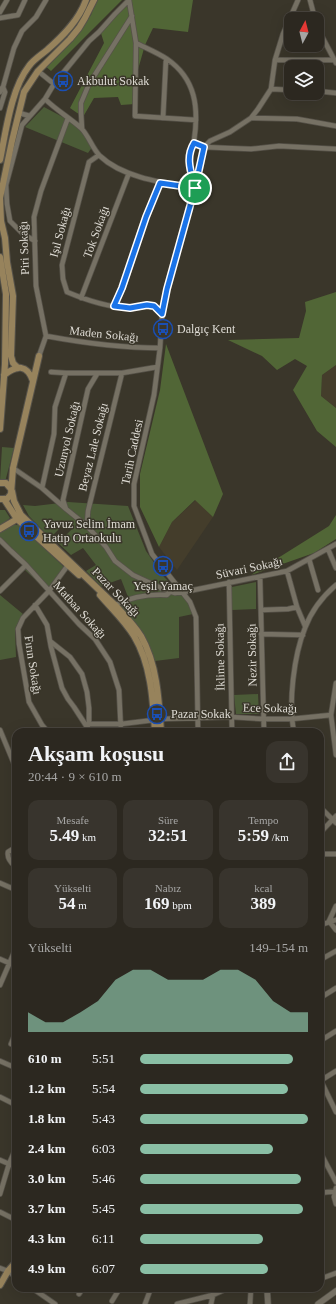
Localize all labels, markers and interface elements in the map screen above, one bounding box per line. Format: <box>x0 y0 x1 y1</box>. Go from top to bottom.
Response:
north arrow <box>284 12 324 52</box>
map controls <box>284 12 324 100</box>
button: layers <box>284 60 324 100</box>
bus stop icon: Akbulut Sokak <box>52 70 74 92</box>
place label: Akbulut Sokak <box>77 74 149 88</box>
pin <box>178 171 212 205</box>
icon: arrive <box>184 177 206 199</box>
street label: Tok Sokağı <box>80 203 112 260</box>
street label: Işıl Sokağı <box>47 205 74 259</box>
street label: Piri Sokağı <box>16 220 32 275</box>
bus stop icon: Dalgıç Kent <box>152 318 174 340</box>
place label: Dalgıç Kent <box>177 322 236 336</box>
street label: Maden Sokağı <box>69 323 140 345</box>
street label: Uzunyol Sokağı <box>51 399 83 478</box>
street label: Beyaz Lale Sokağı <box>75 401 111 493</box>
street label: Tarih Caddesi <box>118 417 146 486</box>
place label: Yavuz Selim İmam Hatip Ortaokulu <box>43 517 136 545</box>
bus stop icon: Yavuz Selim İmam Hatip Ortaokulu <box>18 520 40 542</box>
street label: Süvari Sokağı <box>214 554 284 582</box>
bus stop icon: Yeşil Yamaç <box>152 555 174 577</box>
street label: Pazar Sokağı <box>89 564 143 620</box>
street label: Matbaa Sokağı <box>51 578 110 642</box>
place label: Yeşil Yamaç <box>133 579 193 593</box>
street label: İklime Sokağı <box>212 622 228 691</box>
street label: Nezir Sokağı <box>244 623 260 687</box>
street label: Fırın Sokağı <box>21 634 45 696</box>
street label: Ece Sokağı <box>243 701 298 715</box>
bus stop icon: Pazar Sokak <box>146 703 168 725</box>
place label: Pazar Sokak <box>171 707 231 721</box>
text: Akşam koşusu <box>28 741 164 766</box>
button: share <box>266 741 308 783</box>
text: 20:44 · 9 × 610 m <box>28 769 122 784</box>
text: Mesafe <box>56 814 89 826</box>
text: Süre <box>158 814 178 826</box>
text: Tempo <box>248 814 279 826</box>
text: 5.49 <box>49 826 79 845</box>
text: 32:51 <box>148 826 188 845</box>
text: 5:59 <box>238 826 269 845</box>
text: km <box>79 831 96 843</box>
text: /km <box>269 831 289 843</box>
text: Yükselti <box>54 882 91 894</box>
text: Nabız <box>155 882 181 894</box>
text: kcal <box>254 882 272 894</box>
text: 54 <box>59 894 76 913</box>
text: 169 <box>144 894 170 913</box>
text: 389 <box>251 894 276 913</box>
text: m <box>76 899 87 911</box>
text: bpm <box>170 899 192 911</box>
text: Yükselti <box>28 940 72 955</box>
text: 149–154 m <box>249 940 308 955</box>
text: 610 m <box>28 1051 62 1066</box>
text: 5:51 <box>92 1051 115 1066</box>
text: 1.2 km <box>28 1081 66 1096</box>
text: 5:54 <box>92 1081 115 1096</box>
text: 1.8 km <box>28 1111 66 1126</box>
text: 5:43 <box>92 1111 115 1126</box>
text: 2.4 km <box>28 1141 66 1156</box>
text: 6:03 <box>92 1141 115 1156</box>
text: 3.0 km <box>28 1171 66 1186</box>
text: 5:46 <box>92 1171 115 1186</box>
text: 3.7 km <box>28 1201 66 1216</box>
text: 5:45 <box>92 1201 115 1216</box>
text: 4.3 km <box>28 1231 66 1246</box>
text: 6:11 <box>92 1231 115 1246</box>
text: 4.9 km <box>28 1261 66 1276</box>
text: 6:07 <box>92 1261 115 1276</box>

